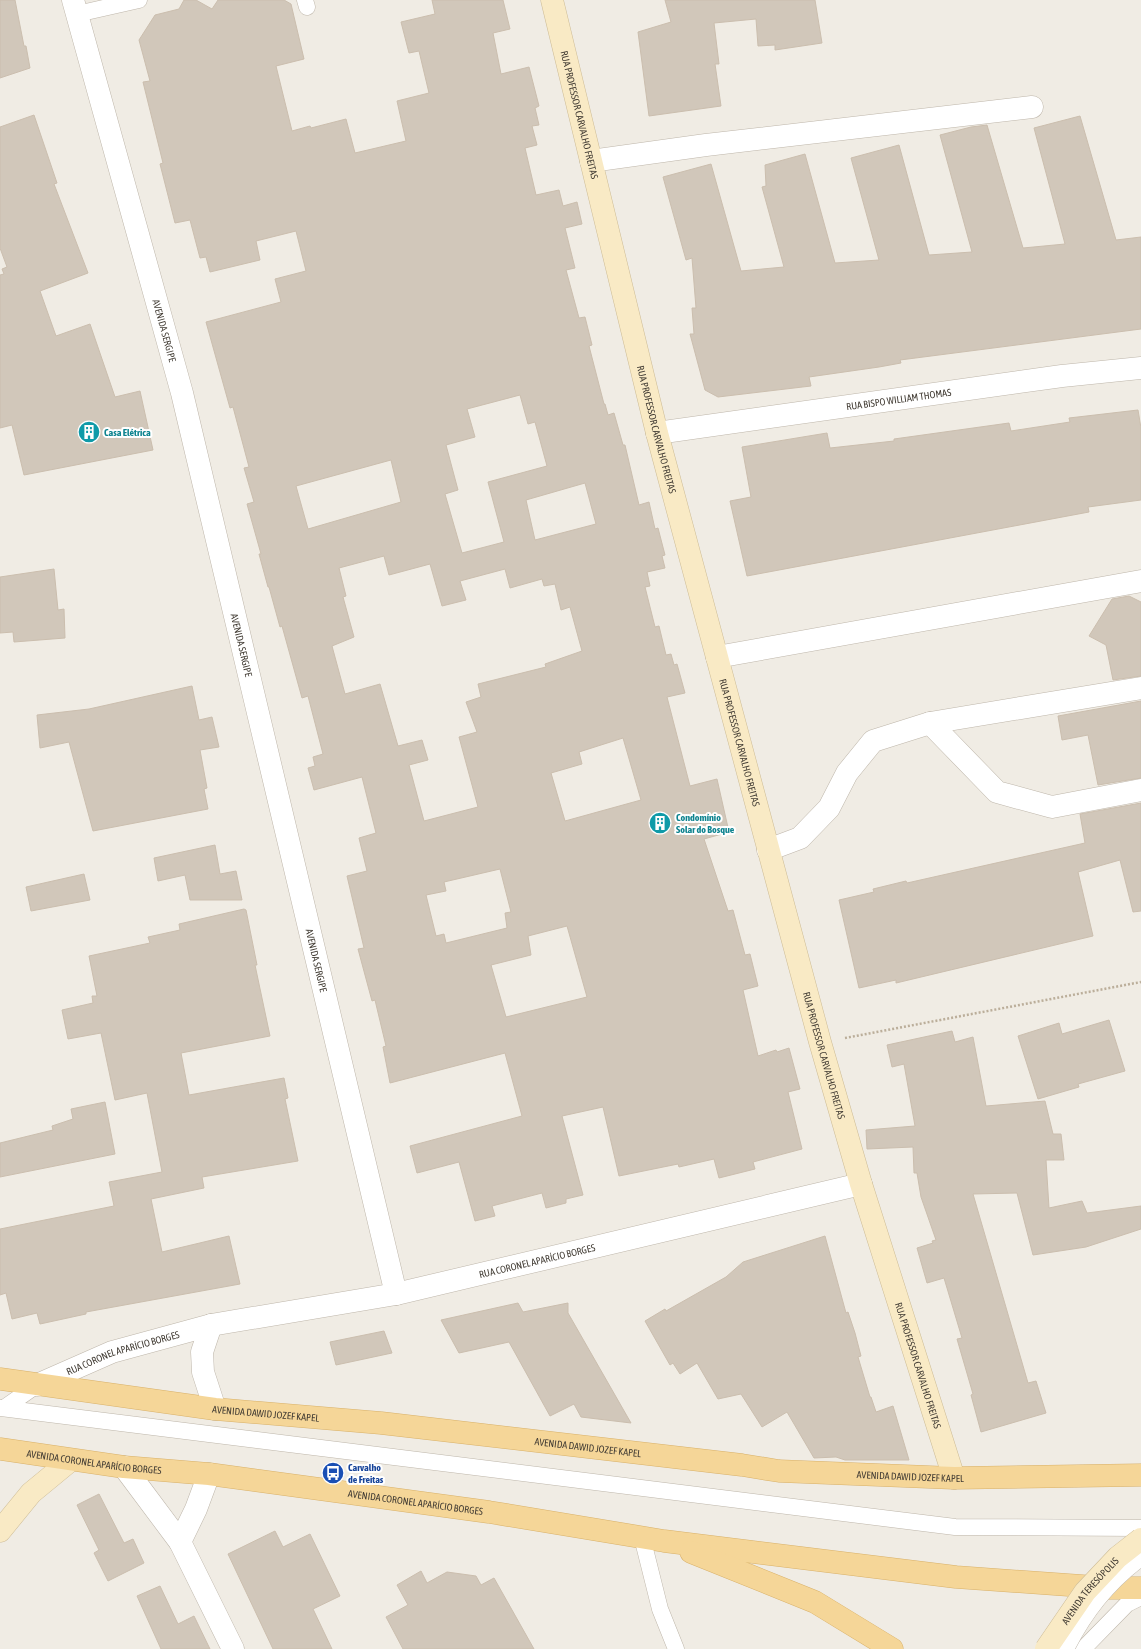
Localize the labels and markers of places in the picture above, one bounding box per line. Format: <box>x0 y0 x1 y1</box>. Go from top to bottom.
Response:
building icon: Casa Elétrica <box>76 419 102 445</box>
place label: Casa Elétrica <box>104 427 151 438</box>
building icon: Condomínio Solar do Bosque <box>647 810 673 836</box>
place label: Condomínio Solar do Bosque <box>676 812 735 835</box>
bus stop icon: Carvalho de Freitas <box>320 1460 346 1486</box>
place label: Carvalho de Freitas <box>348 1462 384 1485</box>

